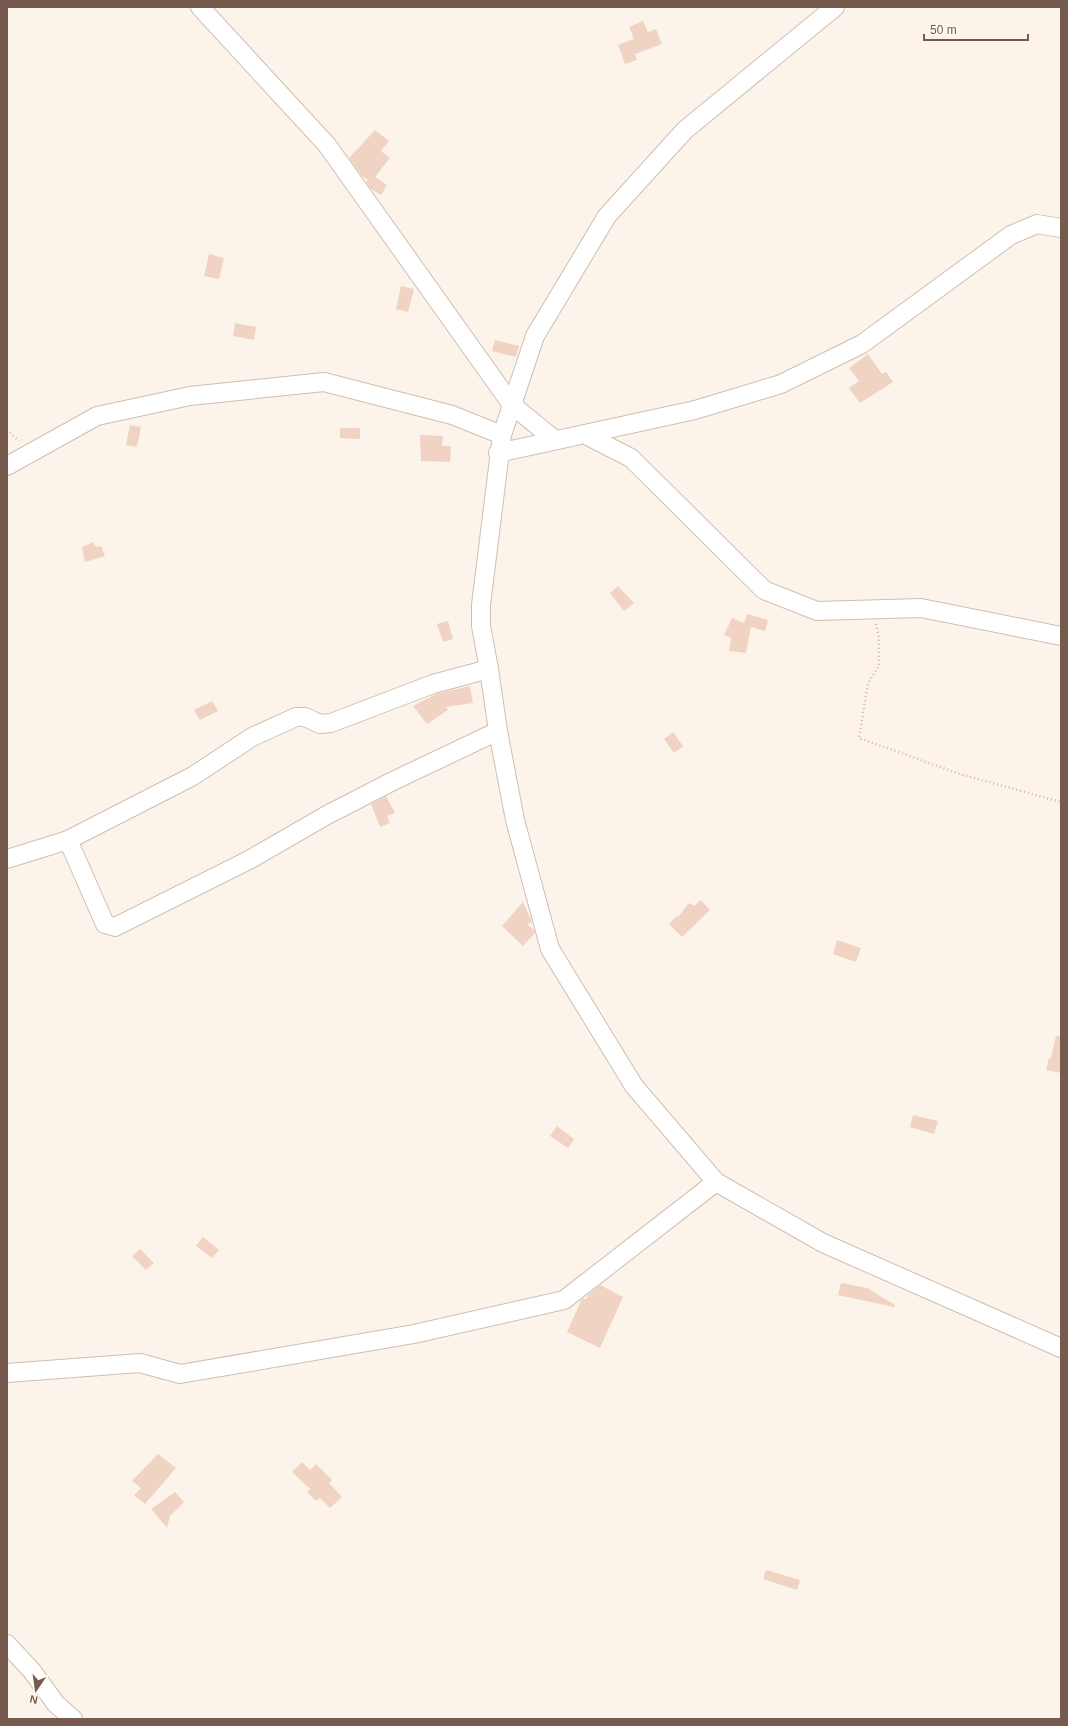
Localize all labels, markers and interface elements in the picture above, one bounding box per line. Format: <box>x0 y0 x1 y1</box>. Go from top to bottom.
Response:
scale bar <box>924 16 1028 42</box>
text: 50 m <box>930 23 957 37</box>
north arrow <box>16 1670 56 1710</box>
text: N <box>28 1693 39 1706</box>

